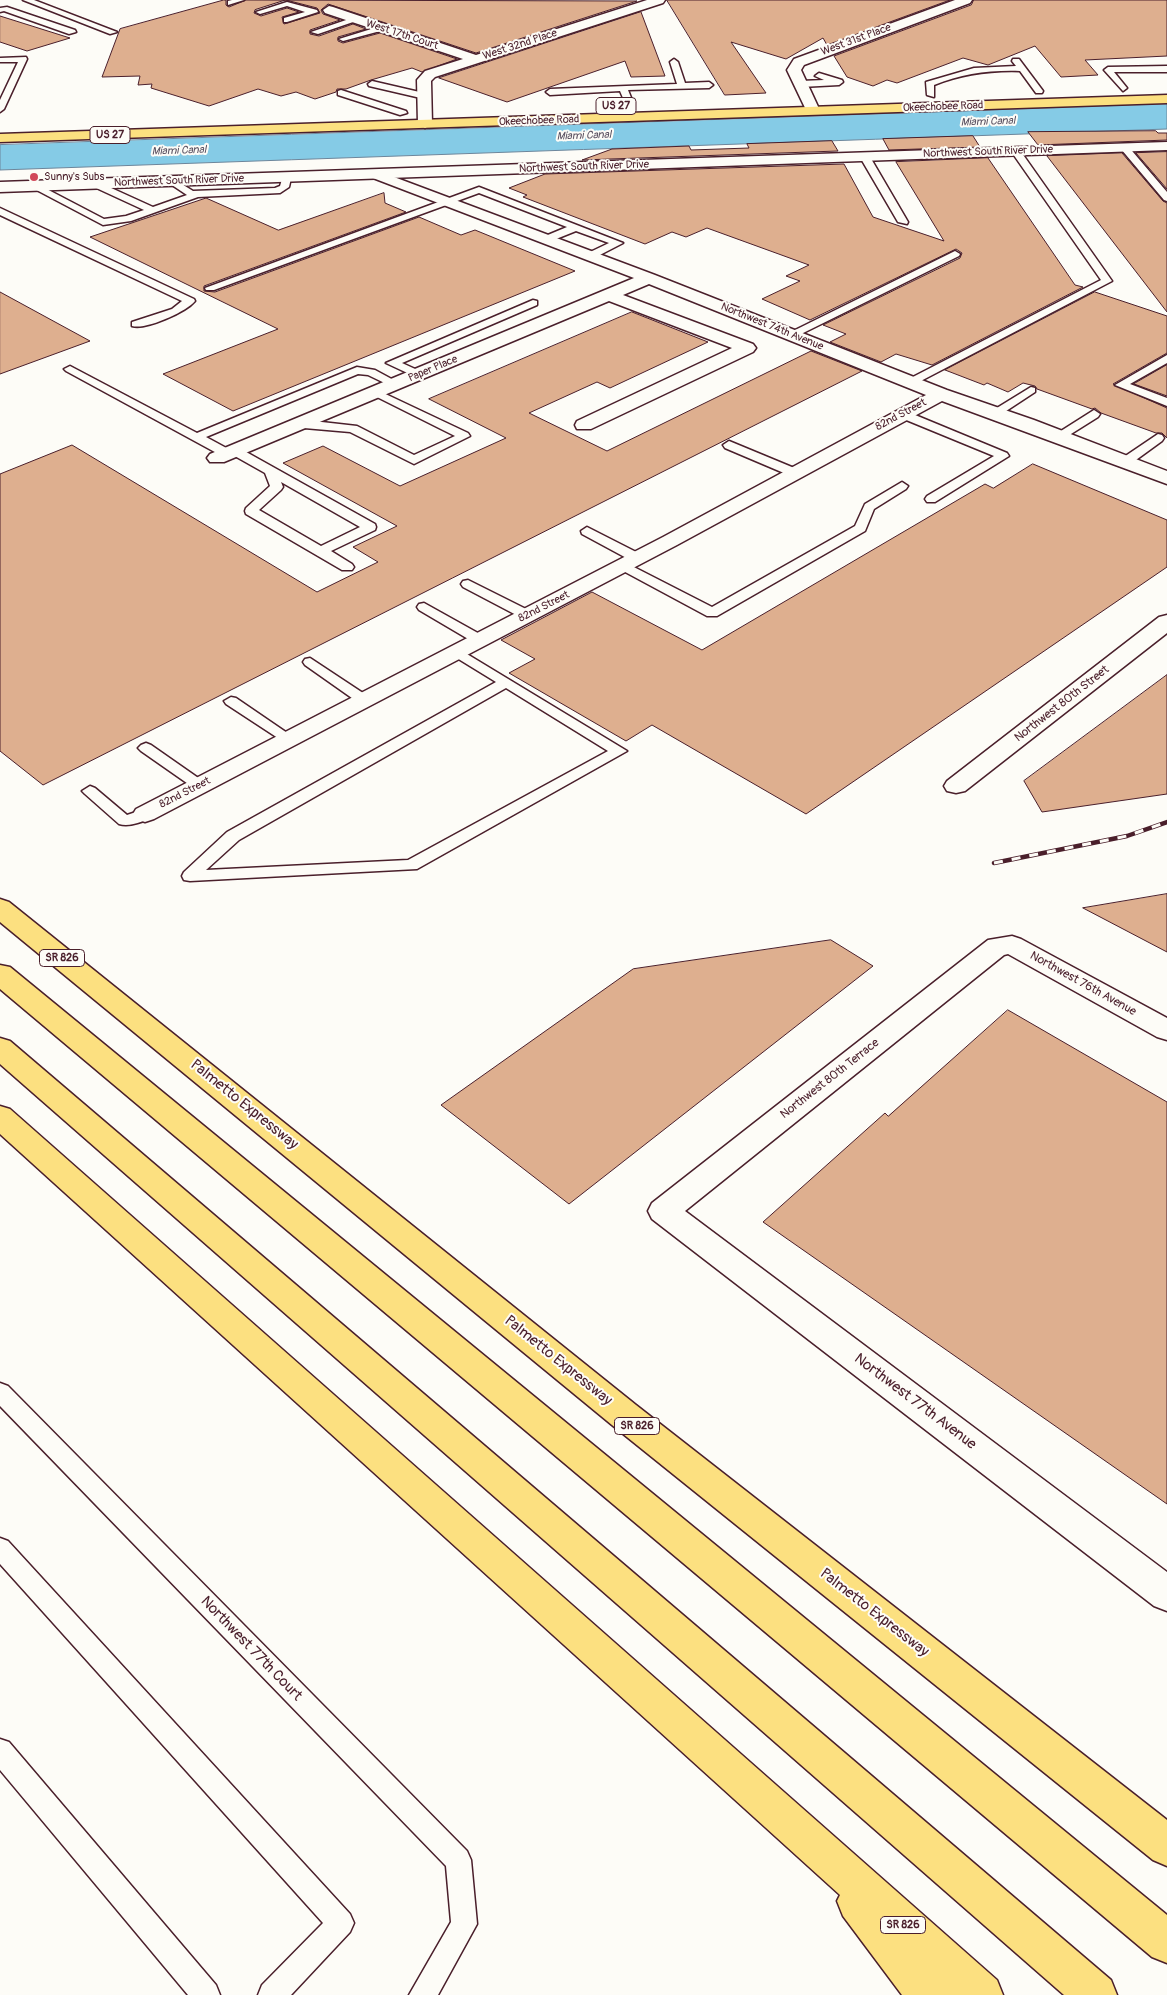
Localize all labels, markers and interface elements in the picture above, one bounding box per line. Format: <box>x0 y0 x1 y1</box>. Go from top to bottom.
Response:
street label: West 17th Court <box>364 17 440 53</box>
street label: West 31st Place <box>819 21 893 59</box>
street label: West 32nd Place <box>481 27 559 63</box>
road number: US 27 <box>596 98 636 114</box>
street label: Okeechobee Road <box>903 99 983 115</box>
street label: Okeechobee Road <box>499 113 579 129</box>
water label: Miami Canal <box>960 114 1016 130</box>
road number: US 27 <box>90 126 130 144</box>
water label: Miami Canal <box>556 128 612 144</box>
water label: Miami Canal <box>151 143 207 159</box>
street label: Northwest South River Drive <box>923 143 1053 161</box>
street label: Northwest South River Drive <box>519 158 649 176</box>
place label: Sunny's Subs <box>44 170 104 184</box>
marker: Sunny's Subs <box>28 171 40 183</box>
street label: Northwest South River Drive <box>114 172 244 190</box>
street label: Northwest 74th Avenue <box>719 300 825 354</box>
street label: Paper Place <box>406 353 460 385</box>
street label: 82nd Street <box>873 396 929 434</box>
street label: 82nd Street <box>516 589 572 625</box>
street label: Northwest 80th Street <box>1012 663 1112 745</box>
street label: 82nd Street <box>157 775 213 811</box>
street label: Northwest 76th Avenue <box>1027 949 1139 1019</box>
road number: SR 826 <box>40 950 84 966</box>
street label: Northwest 80th Terrace <box>778 1036 882 1122</box>
street label: Palmetto Expressway <box>187 1056 301 1154</box>
street label: Palmetto Expressway <box>501 1312 615 1410</box>
street label: Northwest 77th Avenue <box>850 1350 980 1454</box>
road number: SR 826 <box>614 1418 660 1434</box>
street label: Palmetto Expressway <box>816 1565 932 1661</box>
street label: Northwest 77th Court <box>196 1593 306 1705</box>
road number: SR 826 <box>880 1916 926 1934</box>

